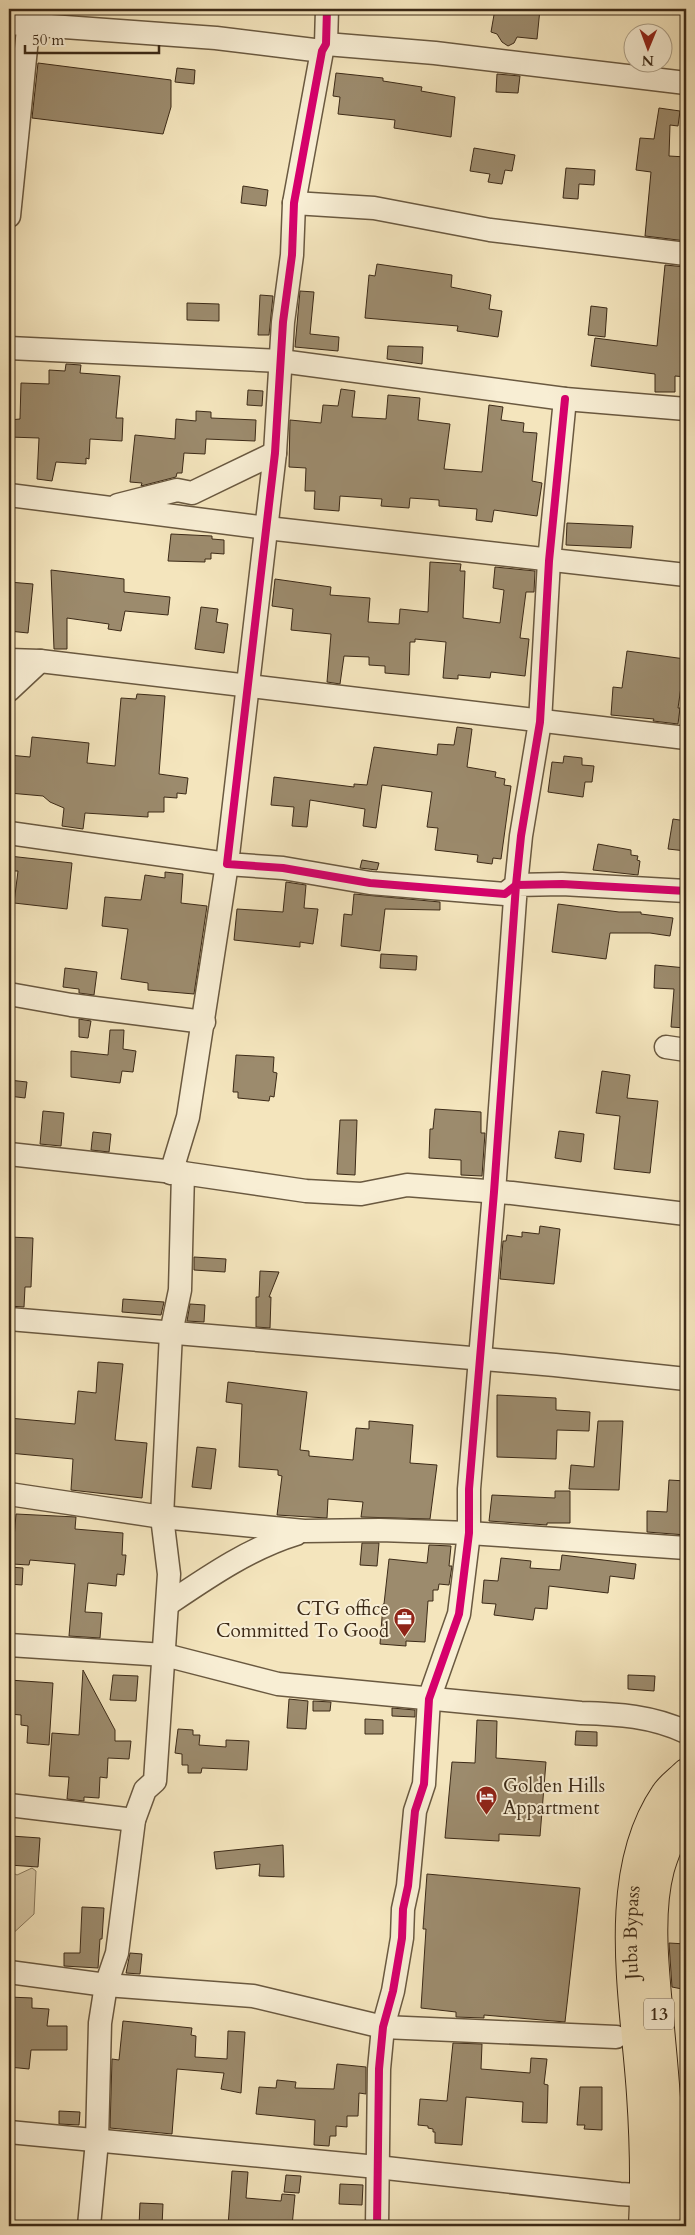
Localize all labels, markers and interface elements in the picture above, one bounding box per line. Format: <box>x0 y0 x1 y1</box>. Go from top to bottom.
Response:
scale bar <box>25 22 159 54</box>
north arrow <box>622 22 672 72</box>
text: 50 m <box>32 30 64 50</box>
text: N <box>642 51 654 70</box>
place label: CTG office Committed To Good <box>216 1596 389 1644</box>
office icon: CTG office Committed To Good <box>393 1607 417 1638</box>
place label: Golden Hills Appartment <box>503 1773 605 1821</box>
hotel icon: Golden Hills Appartment <box>475 1784 499 1815</box>
street label: Juba Bypass <box>618 1884 647 1983</box>
road number: 13 <box>644 1998 674 2030</box>

